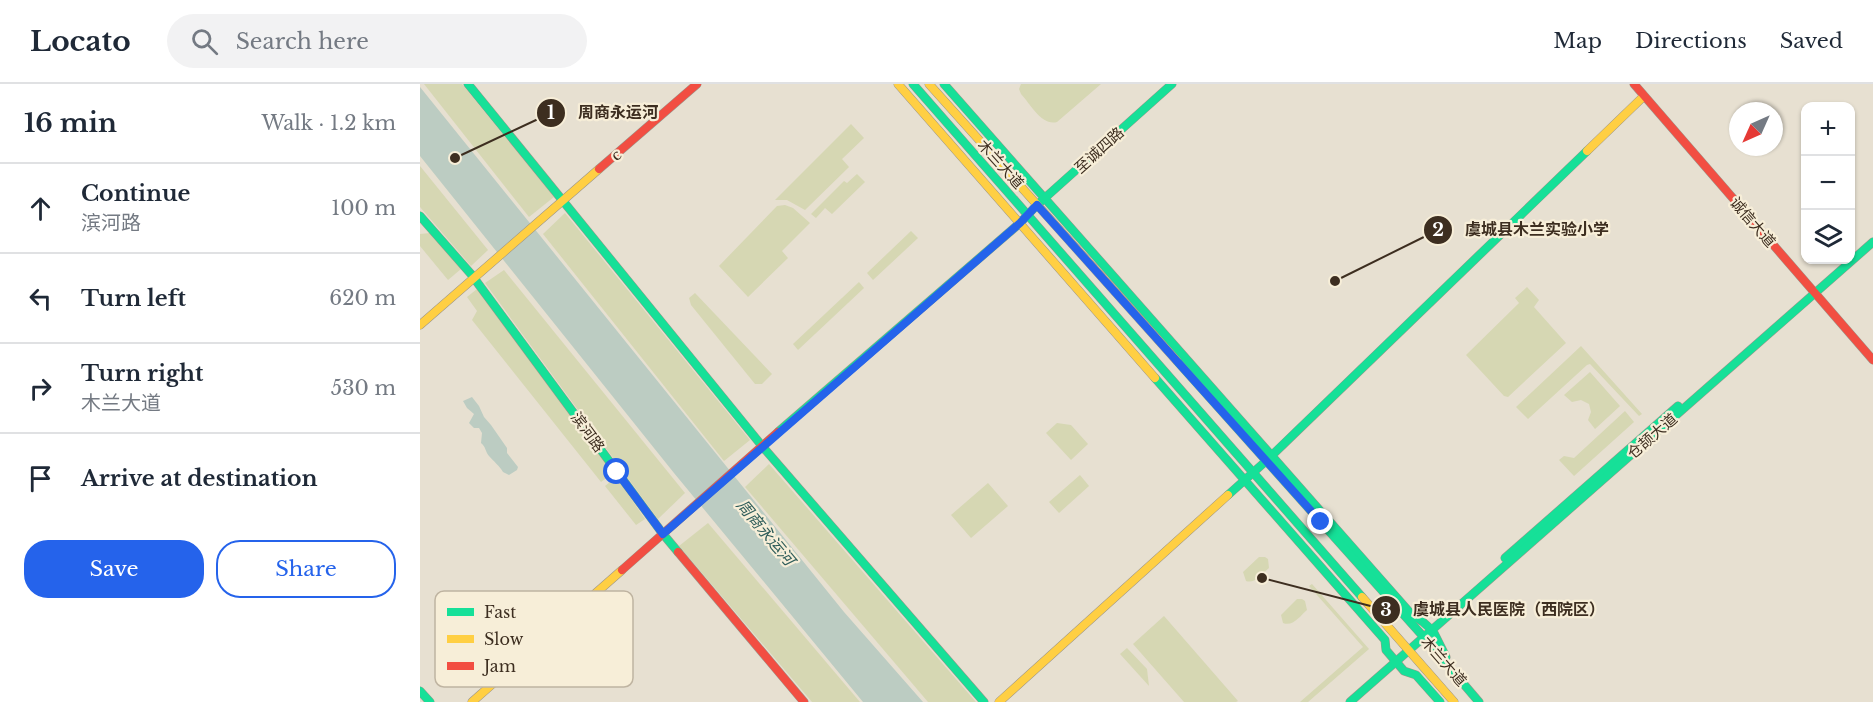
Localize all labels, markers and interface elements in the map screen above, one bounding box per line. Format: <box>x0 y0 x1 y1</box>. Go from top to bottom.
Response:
search box <box>167 14 587 68</box>
text: Locato <box>30 24 131 59</box>
icon: search <box>188 25 221 58</box>
text: Search here <box>236 28 369 55</box>
text: Map <box>1553 28 1602 54</box>
text: Directions <box>1635 28 1747 54</box>
text: Saved <box>1780 28 1843 54</box>
callout: 周商永运河 <box>536 96 670 130</box>
text: 1 <box>547 102 555 124</box>
text: 周商永运河 <box>578 102 658 122</box>
north arrow <box>1729 102 1783 156</box>
map controls <box>1801 102 1855 264</box>
button: + <box>1801 102 1855 156</box>
text: 16 min <box>24 107 117 139</box>
text: Walk · 1.2 km <box>261 111 396 135</box>
street label: 至诚四路 <box>1070 123 1128 177</box>
street label: 木兰大道 <box>974 135 1028 193</box>
street label: c <box>607 145 625 165</box>
button: − <box>1801 156 1855 210</box>
text: Continue <box>81 180 190 207</box>
icon: ahead <box>24 192 57 225</box>
street label: 诚信大道 <box>1726 193 1780 251</box>
text: 100 m <box>331 196 396 220</box>
button: layers <box>1801 210 1855 264</box>
text: 滨河路 <box>81 211 141 235</box>
callout: 虞城县木兰实验小学 <box>1423 213 1621 247</box>
text: 2 <box>1432 219 1444 241</box>
text: 虞城县木兰实验小学 <box>1465 219 1609 239</box>
icon: left <box>24 282 57 315</box>
text: Turn left <box>81 285 186 312</box>
text: 620 m <box>329 286 396 310</box>
text: Turn right <box>81 360 203 387</box>
icon: right <box>24 372 57 405</box>
text: 530 m <box>331 376 396 400</box>
text: 木兰大道 <box>81 391 161 415</box>
street label: 滨河路 <box>567 408 609 456</box>
street label: 仓颉大道 <box>1623 409 1681 463</box>
route start <box>603 458 629 484</box>
icon: arrive <box>24 462 57 495</box>
text: Arrive at destination <box>81 465 318 492</box>
water label: 周商永运河 <box>733 495 801 571</box>
route end <box>1307 508 1333 534</box>
button: Save <box>24 540 204 598</box>
button: Share <box>216 540 396 598</box>
legend <box>435 591 633 687</box>
callout: 虞城县人民医院（西院区） <box>1371 593 1617 627</box>
text: 3 <box>1380 599 1392 621</box>
text: 虞城县人民医院（西院区） <box>1413 599 1605 619</box>
text: Fast <box>484 602 516 622</box>
text: Slow <box>484 629 524 649</box>
street label: 木兰大道 <box>1417 632 1471 690</box>
text: Jam <box>482 656 516 676</box>

